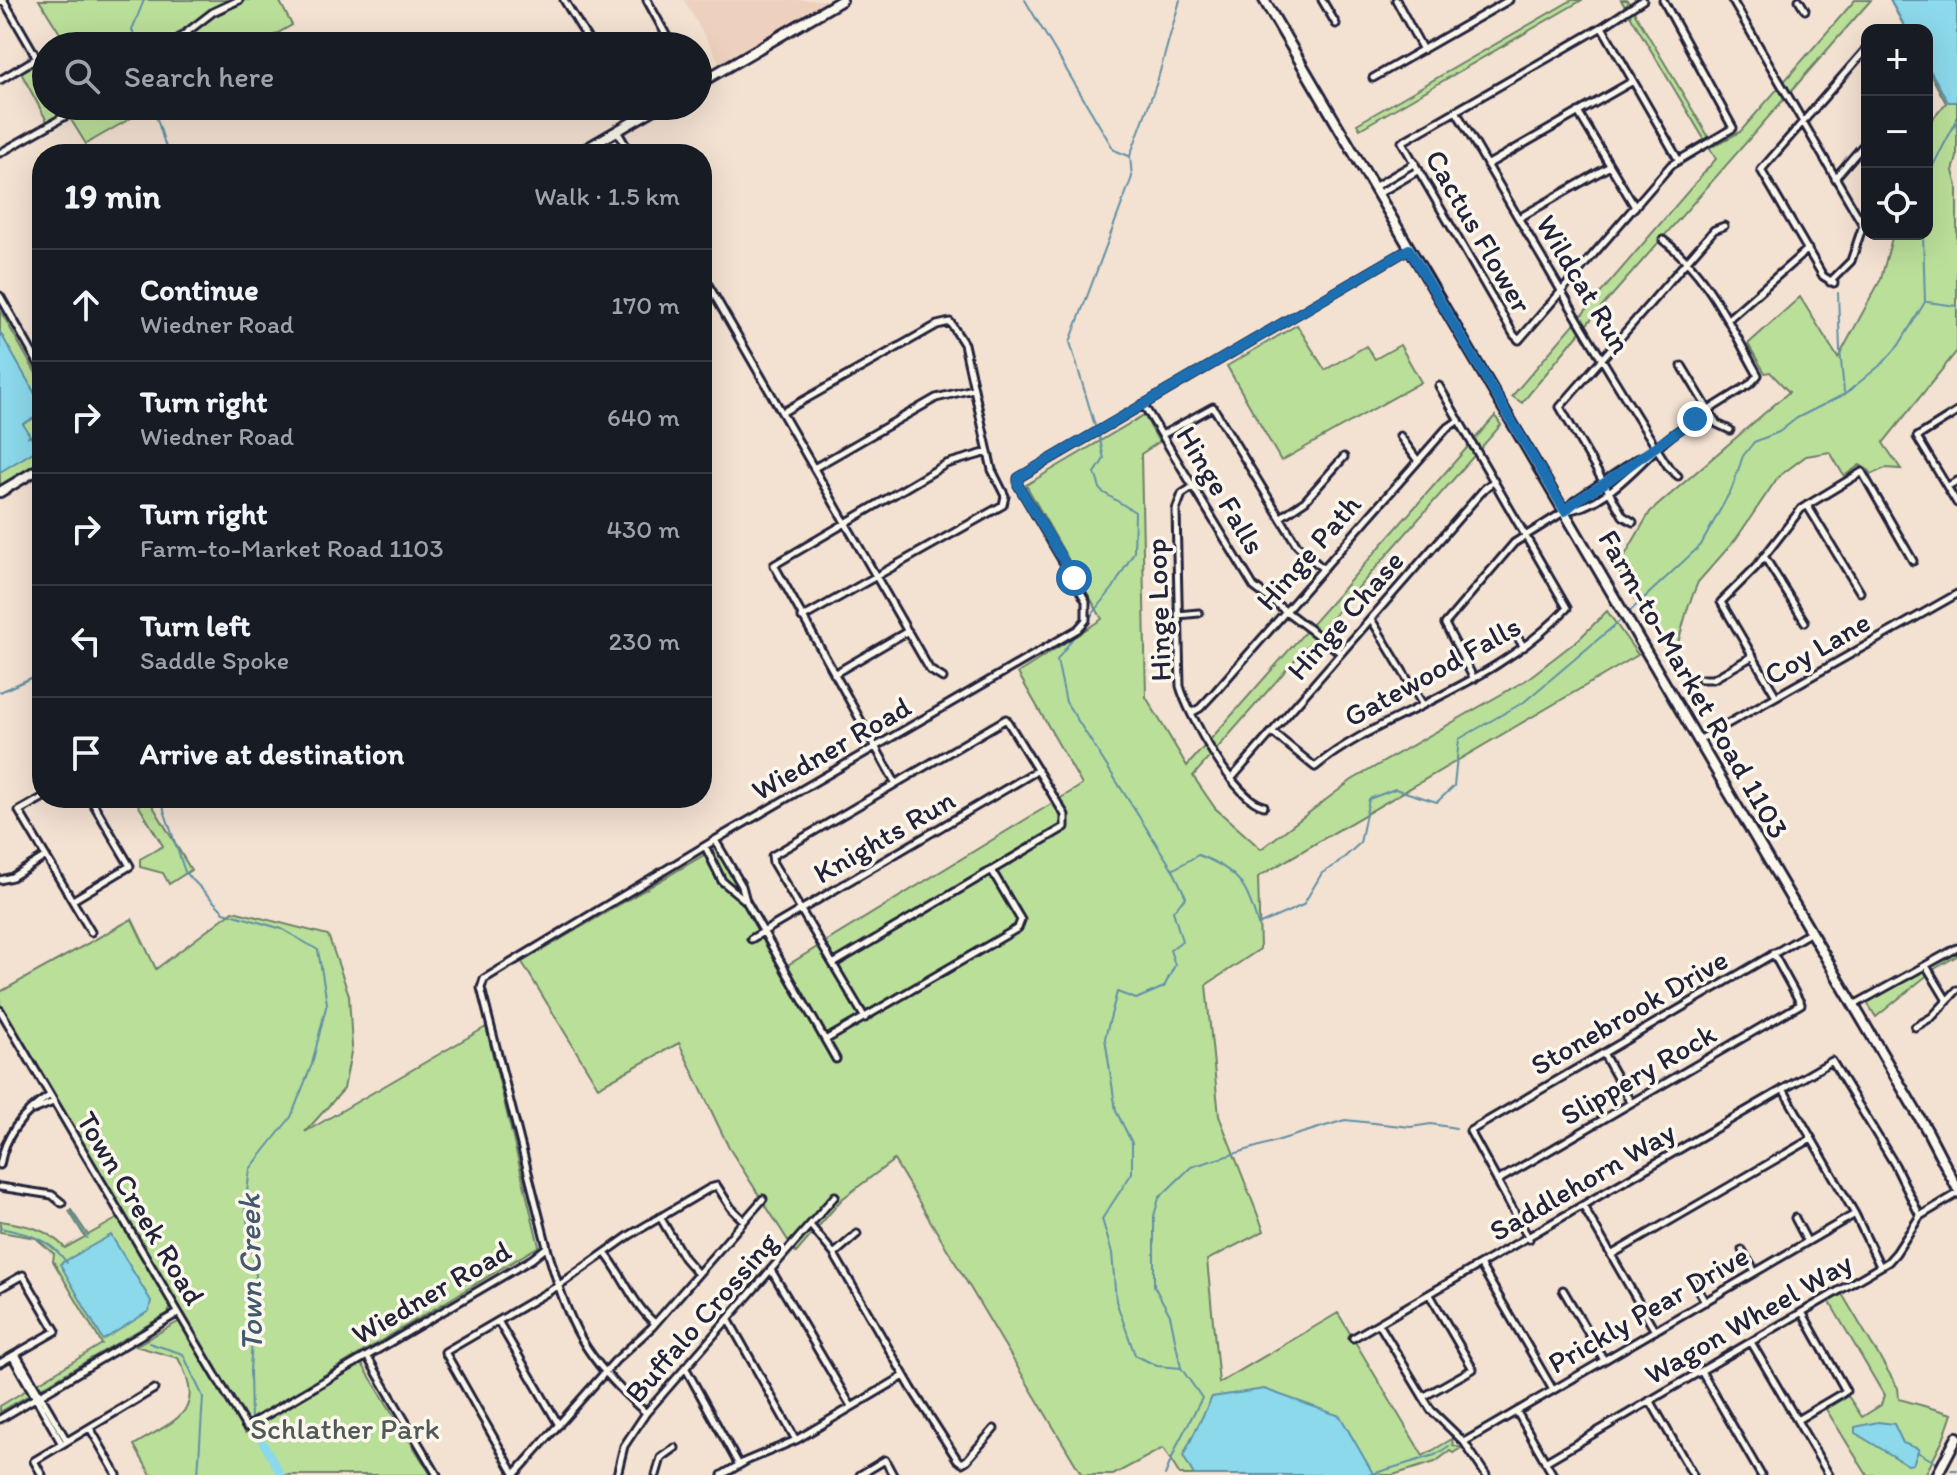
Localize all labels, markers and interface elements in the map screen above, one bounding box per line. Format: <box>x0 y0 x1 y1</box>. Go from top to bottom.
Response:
map controls <box>1861 24 1933 240</box>
button: + <box>1861 24 1933 96</box>
search box <box>32 32 712 120</box>
icon: search <box>60 54 104 98</box>
text: Search here <box>124 58 274 95</box>
button: − <box>1861 96 1933 168</box>
street label: Cactus Flower <box>1417 143 1541 319</box>
button: locate <box>1861 168 1933 240</box>
text: 19 min <box>64 176 161 217</box>
text: Walk · 1.5 km <box>534 180 680 212</box>
street label: Wildcat Run <box>1528 208 1640 360</box>
text: Continue <box>140 271 259 308</box>
icon: ahead <box>64 283 108 327</box>
text: 170 m <box>611 289 680 321</box>
text: Wiedner Road <box>140 308 294 340</box>
text: Turn right <box>140 383 268 420</box>
icon: right <box>64 395 108 439</box>
text: 640 m <box>607 401 680 433</box>
route end <box>1677 401 1713 437</box>
street label: Hinge Falls <box>1168 419 1274 561</box>
text: Wiedner Road <box>140 420 294 452</box>
street label: Hinge Path <box>1248 486 1368 618</box>
text: Turn right <box>140 495 268 532</box>
icon: right <box>64 507 108 551</box>
text: 430 m <box>606 513 680 545</box>
street label: Farm-to-Market Road 1103 <box>1590 523 1798 845</box>
text: Farm-to-Market Road 1103 <box>140 532 444 564</box>
street label: Hinge Loop <box>1137 538 1179 682</box>
street label: Hinge Chase <box>1279 542 1411 688</box>
route start <box>1056 560 1092 596</box>
street label: Coy Lane <box>1758 603 1876 693</box>
text: Turn left <box>140 607 251 644</box>
street label: Gatewood Falls <box>1337 607 1527 735</box>
icon: left <box>64 619 108 663</box>
text: 230 m <box>608 625 680 657</box>
text: Saddle Spoke <box>140 644 289 676</box>
street label: Wiedner Road <box>745 687 918 808</box>
icon: arrive <box>64 731 108 775</box>
text: Arrive at destination <box>140 735 404 772</box>
street label: Knights Run <box>806 781 962 891</box>
street label: Stonebrook Drive <box>1524 941 1734 1083</box>
street label: Slippery Rock <box>1554 1014 1723 1133</box>
street label: Town Creek Road <box>69 1105 213 1311</box>
street label: Saddlehorn Way <box>1483 1113 1681 1249</box>
water label: Town Creek <box>230 1192 270 1352</box>
street label: Buffalo Crossing <box>617 1223 786 1410</box>
street label: Wiedner Road <box>345 1231 518 1352</box>
street label: Prickly Pear Drive <box>1541 1237 1755 1381</box>
street label: Wagon Wheel Way <box>1638 1244 1858 1392</box>
park label: Schlather Park <box>250 1410 440 1447</box>

